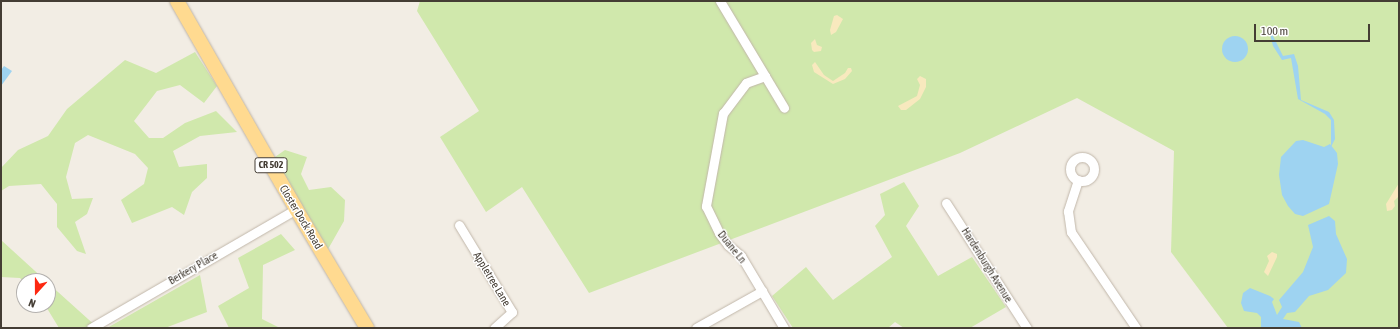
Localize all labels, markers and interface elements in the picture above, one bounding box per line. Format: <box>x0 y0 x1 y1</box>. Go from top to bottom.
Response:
scale bar <box>1256 16 1372 42</box>
text: 100 m <box>1261 24 1288 38</box>
road number: CR 502 <box>254 157 288 173</box>
street label: Closter Dock Road <box>277 183 325 251</box>
street label: Hardenburgh Avenue <box>959 225 1015 305</box>
street label: Duane Ln <box>715 228 749 266</box>
street label: Berkery Place <box>166 249 220 287</box>
street label: Appletree Lane <box>471 249 513 309</box>
north arrow <box>16 273 56 313</box>
text: N <box>27 297 37 310</box>

